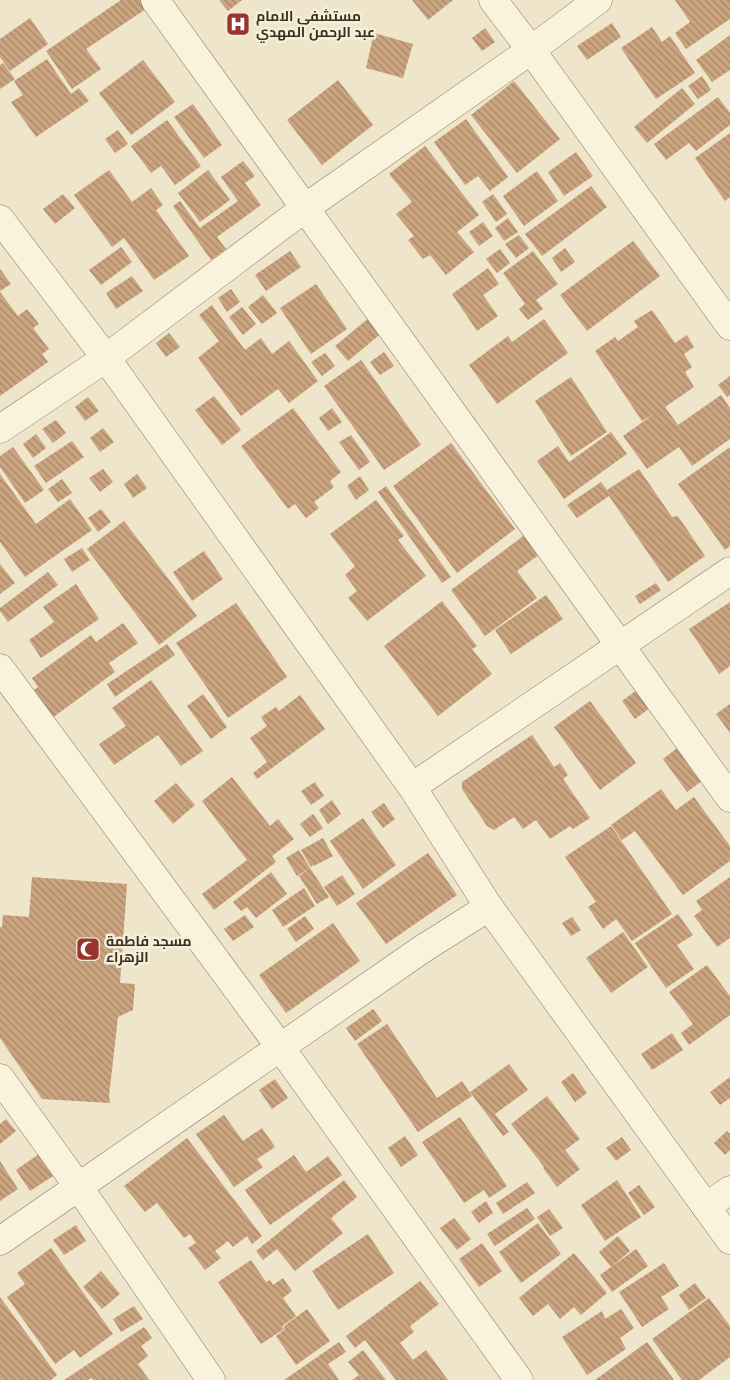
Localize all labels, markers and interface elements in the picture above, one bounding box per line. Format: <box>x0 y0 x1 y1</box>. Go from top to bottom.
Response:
place label: مستشفى الامام عبد الرحمن المهدي <box>256 7 375 43</box>
hospital icon: مستشفى الامام عبد الرحمن المهدي <box>225 11 251 37</box>
place label: مسجد فاطمة الزهراء <box>106 932 192 966</box>
mosque icon: مسجد فاطمة الزهراء <box>75 936 101 962</box>

